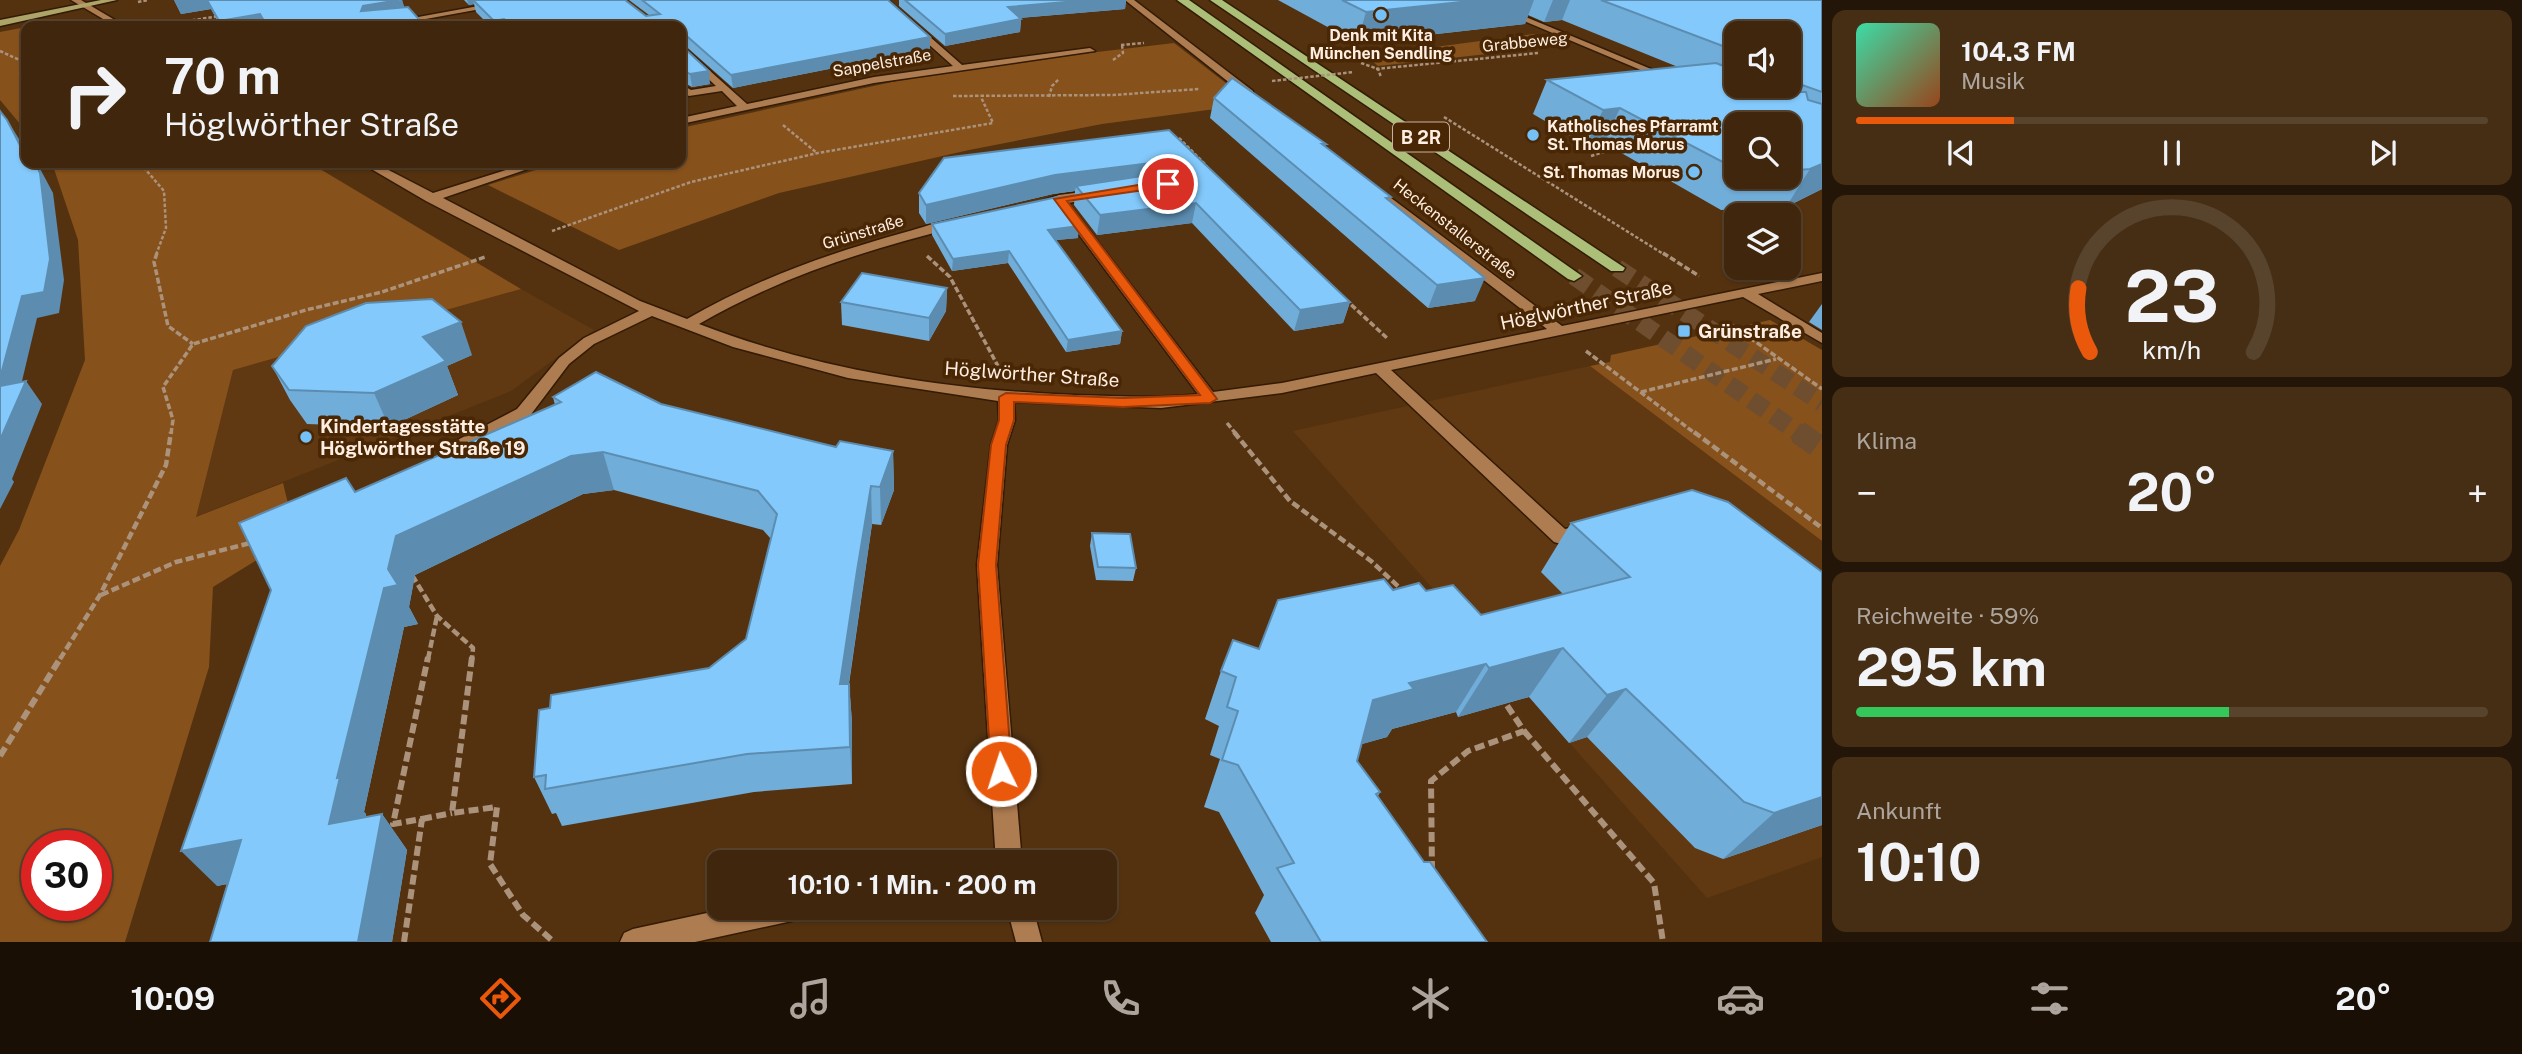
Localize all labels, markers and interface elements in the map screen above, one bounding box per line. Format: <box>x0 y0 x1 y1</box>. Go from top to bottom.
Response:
marker: Denk mit Kita München Sendling <box>1373 7 1389 23</box>
map controls <box>1724 21 1801 280</box>
button: sound <box>1724 21 1801 98</box>
place label: Denk mit Kita München Sendling <box>1310 26 1452 63</box>
street label: Grabbeweg <box>1481 28 1569 56</box>
text: 104.3 FM <box>1961 36 2076 67</box>
street label: Sappelstraße <box>831 45 933 81</box>
text: 70 m <box>164 47 281 105</box>
icon: right <box>49 49 140 140</box>
text: Musik <box>1961 67 2025 94</box>
text: Höglwörther Straße <box>164 106 459 143</box>
button: search <box>1724 112 1801 189</box>
place label: Katholisches Pfarramt St. Thomas Morus <box>1547 117 1719 154</box>
road number: B 2R <box>1393 122 1449 152</box>
marker: Katholisches Pfarramt St. Thomas Morus <box>1525 127 1541 143</box>
icon: previous <box>1942 134 1980 172</box>
icon: pause <box>2153 134 2191 172</box>
icon: next <box>2364 134 2402 172</box>
pin <box>1138 154 1198 214</box>
place label: St. Thomas Morus <box>1543 163 1680 182</box>
marker: St. Thomas Morus <box>1686 164 1702 180</box>
icon: arrive <box>1149 165 1187 203</box>
street label: Heckenstallerstraße <box>1390 175 1520 283</box>
button: layers <box>1724 203 1801 280</box>
street label: Grünstraße <box>820 211 906 253</box>
text: 23 <box>2125 253 2219 338</box>
street label: Höglwörther Straße <box>1498 276 1674 334</box>
place label: Grünstraße <box>1698 320 1802 342</box>
marker: Grünstraße <box>1676 323 1692 339</box>
text: km/h <box>2143 335 2201 365</box>
street label: Höglwörther Straße <box>944 357 1120 391</box>
place label: Kindertagesstätte Höglwörther Straße 19 <box>320 415 525 459</box>
text: Klima <box>1856 427 1917 454</box>
marker: Kindertagesstätte Höglwörther Straße 19 <box>298 429 314 445</box>
text: 20° <box>2126 462 2218 523</box>
text: − <box>1856 471 1877 516</box>
text: + <box>2467 471 2488 516</box>
text: Reichweite · 59% <box>1856 602 2039 629</box>
text: 295 km <box>1856 637 2047 698</box>
position arrow <box>964 734 1038 808</box>
text: Ankunft <box>1856 797 1942 824</box>
speed limit sign: 30 <box>21 830 112 921</box>
text: 10:10 <box>1856 832 1982 893</box>
text: 10:10 · 1 Min. · 200 m <box>788 869 1036 900</box>
icon: directions <box>476 974 525 1023</box>
icon: music <box>786 974 835 1023</box>
icon: phone <box>1096 974 1145 1023</box>
icon: climate <box>1406 974 1455 1023</box>
icon: car <box>1716 974 1765 1023</box>
icon: filters <box>2025 974 2074 1023</box>
text: 10:09 <box>130 980 215 1017</box>
text: 20° <box>2335 980 2391 1017</box>

